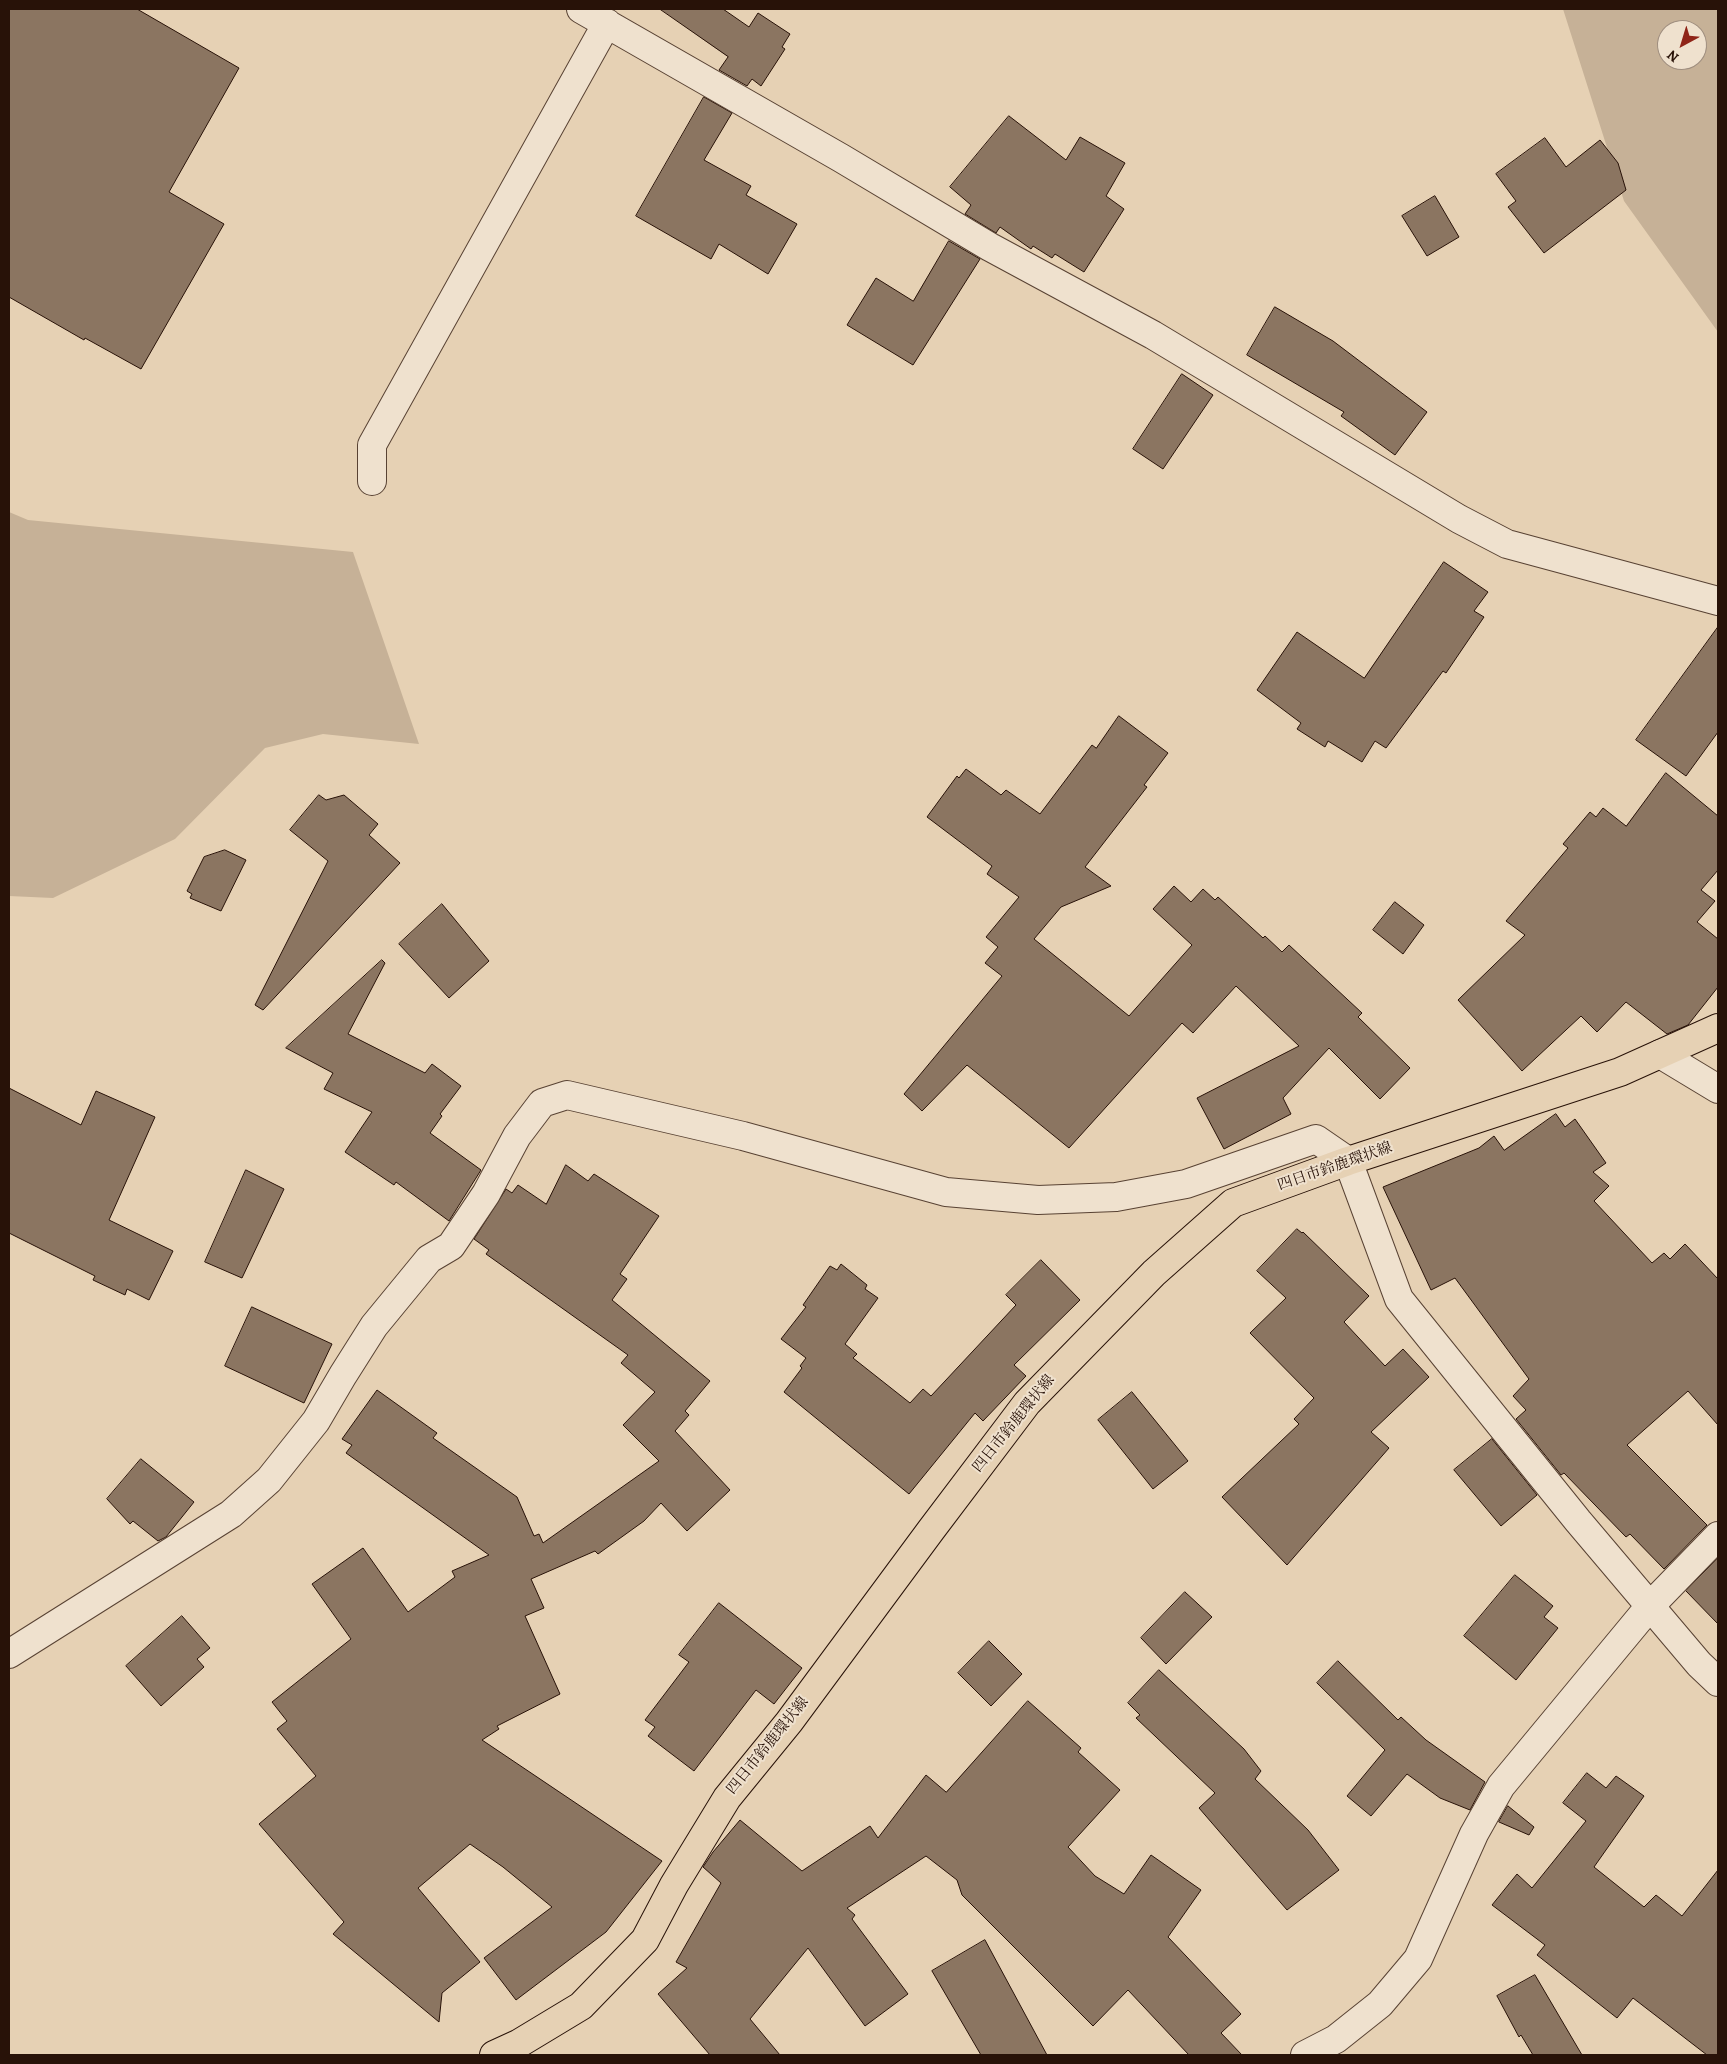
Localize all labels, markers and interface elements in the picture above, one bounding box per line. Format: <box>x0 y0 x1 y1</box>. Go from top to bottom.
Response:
north arrow <box>1657 20 1707 70</box>
text: N <box>1663 46 1683 67</box>
street label: 四日市鈴鹿環状線 <box>1275 1139 1395 1195</box>
street label: 四日市鈴鹿環状線 <box>969 1372 1059 1476</box>
street label: 四日市鈴鹿環状線 <box>723 1694 813 1798</box>

